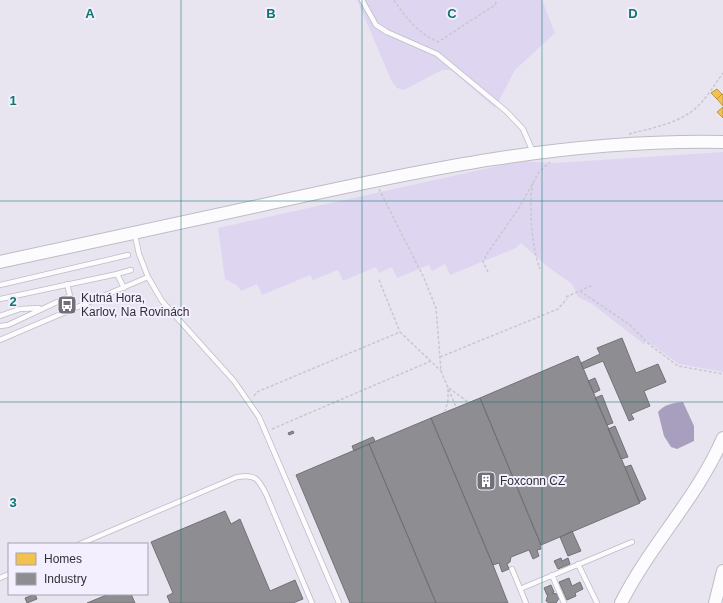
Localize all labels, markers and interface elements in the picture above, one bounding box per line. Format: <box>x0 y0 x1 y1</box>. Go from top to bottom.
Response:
text: A <box>85 6 95 21</box>
text: B <box>266 6 276 21</box>
text: C <box>447 6 457 21</box>
text: D <box>628 6 638 21</box>
text: 1 <box>9 93 17 108</box>
place label: Kutná Hora, Karlov, Na Rovinách <box>81 291 190 319</box>
text: 2 <box>9 294 17 309</box>
bus stop icon: Kutná Hora, Karlov, Na Rovinách <box>56 294 78 316</box>
building icon: Foxconn CZ <box>475 470 497 492</box>
place label: Foxconn CZ <box>500 474 565 488</box>
text: 3 <box>9 495 17 510</box>
legend <box>8 543 148 595</box>
text: Homes <box>44 552 82 566</box>
text: Industry <box>44 572 87 586</box>

